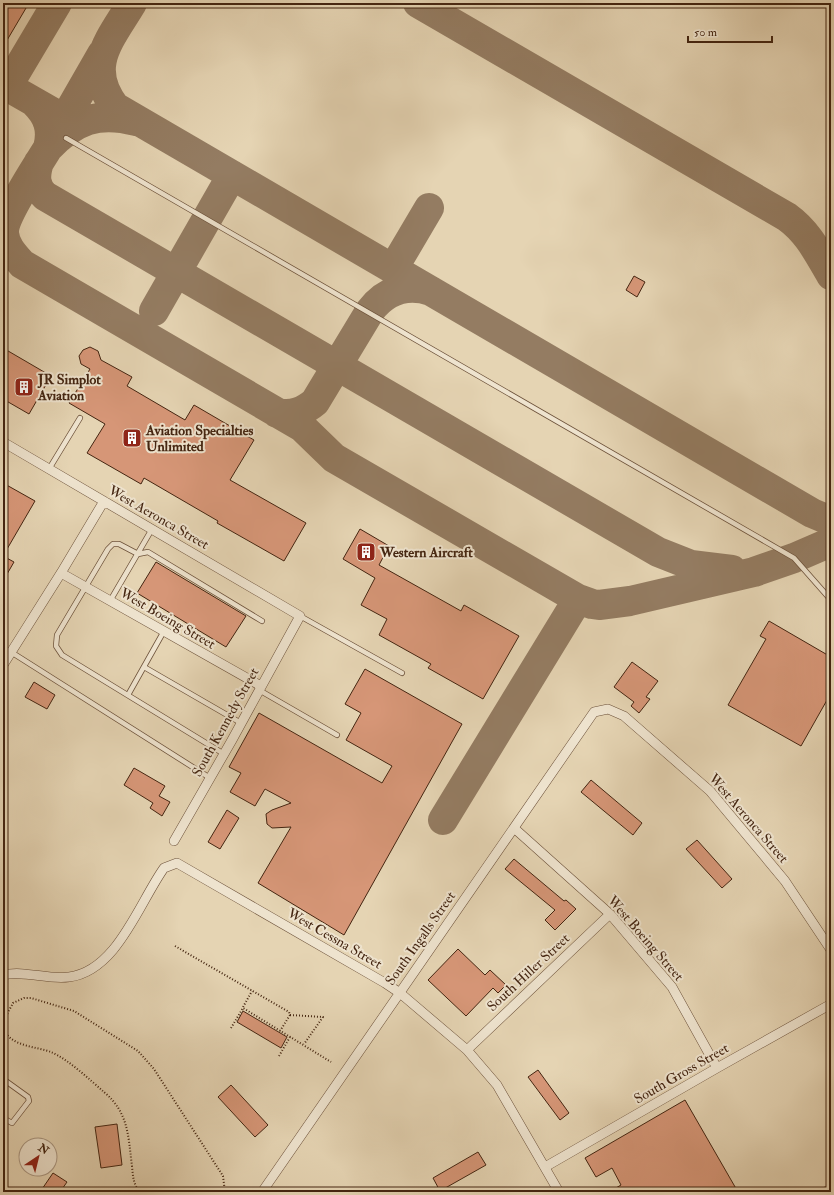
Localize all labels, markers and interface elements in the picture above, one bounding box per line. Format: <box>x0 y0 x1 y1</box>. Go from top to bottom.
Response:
scale bar <box>688 18 772 44</box>
text: 50 m <box>694 25 718 40</box>
place label: JR Simplot Aviation <box>37 371 101 404</box>
building icon: JR Simplot Aviation <box>13 376 35 398</box>
place label: Aviation Specialties Unlimited <box>145 422 254 455</box>
building icon: Aviation Specialties Unlimited <box>121 427 143 449</box>
street label: West Aeronca Street <box>105 481 212 553</box>
building icon: Western Aircraft <box>355 541 377 563</box>
place label: Western Aircraft <box>379 544 473 561</box>
street label: West Boeing Street <box>116 584 219 653</box>
street label: South Kennedy Street <box>188 664 264 780</box>
street label: West Aeronca Street <box>704 769 792 867</box>
street label: South Ingalls Street <box>382 888 459 989</box>
street label: West Boeing Street <box>603 891 688 985</box>
street label: West Cessna Street <box>284 904 386 973</box>
street label: South Hiller Street <box>484 929 573 1015</box>
street label: South Gross Street <box>631 1039 732 1107</box>
north arrow <box>18 1137 58 1177</box>
text: N <box>35 1140 52 1158</box>

